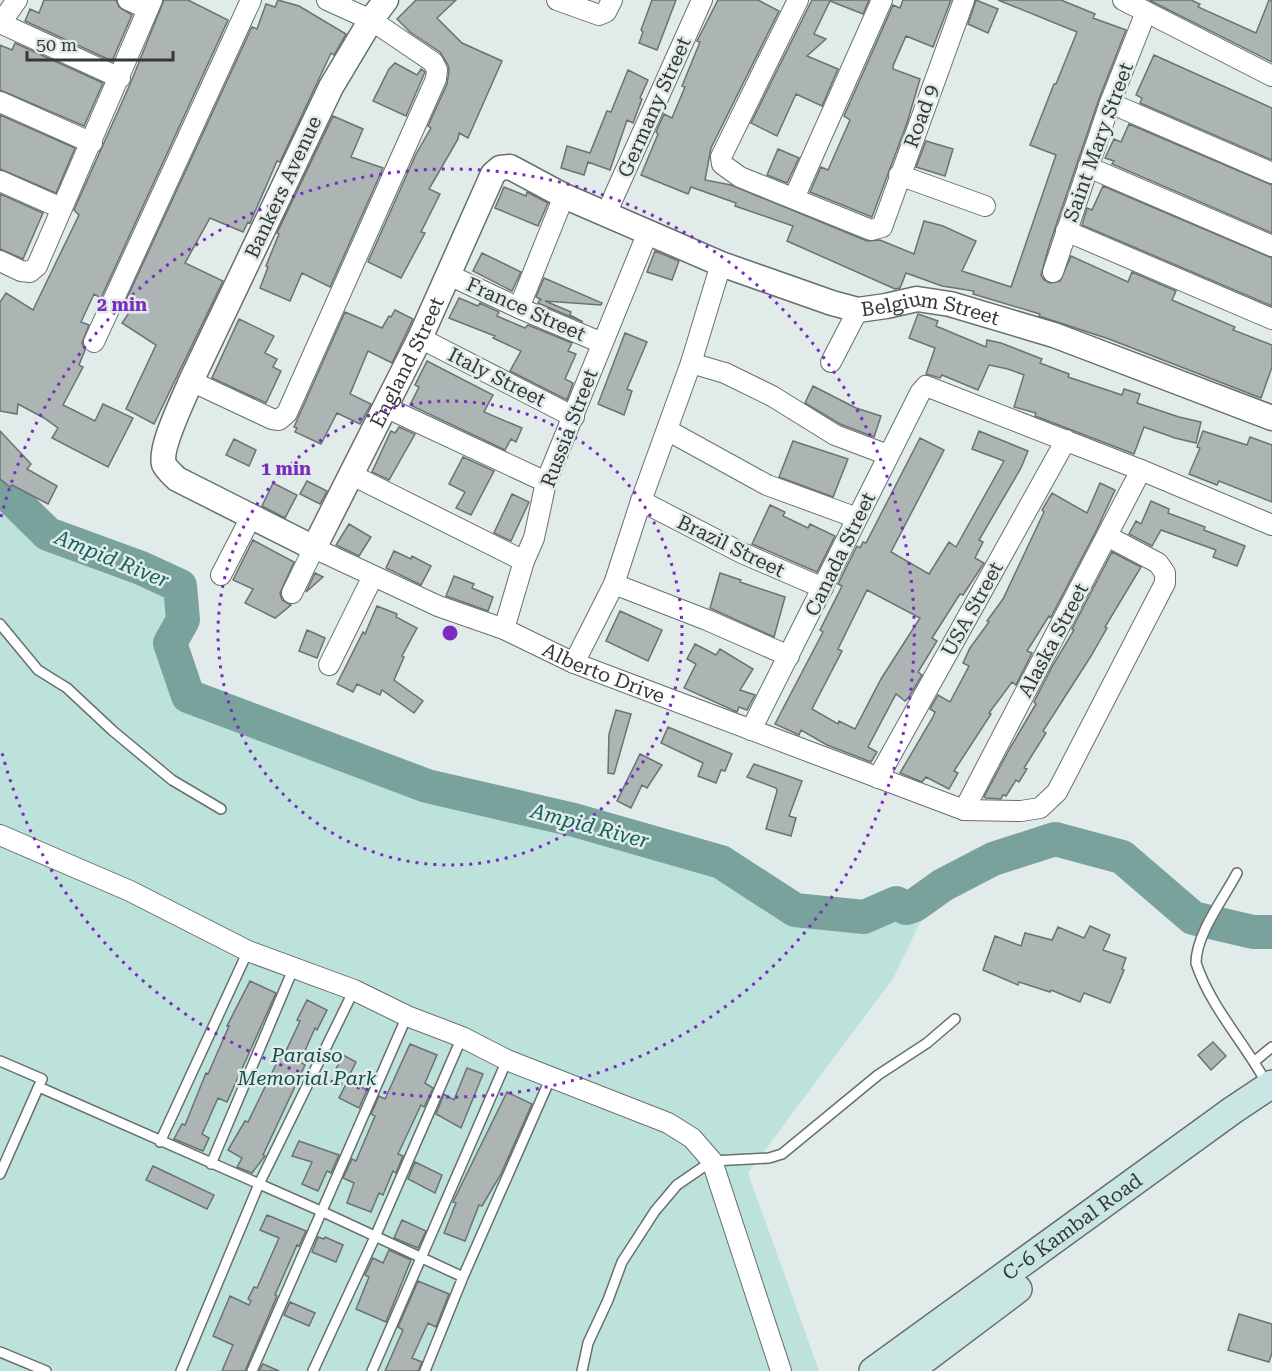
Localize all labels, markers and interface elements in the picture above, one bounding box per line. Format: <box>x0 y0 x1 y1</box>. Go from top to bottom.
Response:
scale bar <box>27 24 172 62</box>
street label: Germany Street <box>612 33 696 181</box>
text: 50 m <box>36 34 77 55</box>
street label: Saint Mary Street <box>1058 59 1138 225</box>
street label: Road 9 <box>899 81 943 151</box>
street label: Bankers Avenue <box>240 112 326 262</box>
street label: France Street <box>463 272 590 346</box>
street label: Belgium Street <box>859 286 1003 330</box>
street label: England Street <box>365 293 449 431</box>
text: 2 min <box>97 294 147 315</box>
street label: Italy Street <box>444 342 550 412</box>
street label: Russia Street <box>535 365 603 490</box>
text: 1 min <box>261 458 311 479</box>
street label: Canada Street <box>800 488 881 620</box>
street label: Brazil Street <box>673 510 789 583</box>
water label: Ampid River <box>50 524 173 593</box>
street label: USA Street <box>936 557 1008 661</box>
street label: Alaska Street <box>1013 578 1093 701</box>
centre of rings <box>440 623 460 643</box>
street label: Alberto Drive <box>539 638 668 708</box>
water label: Ampid River <box>526 798 652 853</box>
park label: Paraiso Memorial Park <box>236 1043 377 1090</box>
street label: C-6 Kambal Road <box>998 1168 1147 1285</box>

